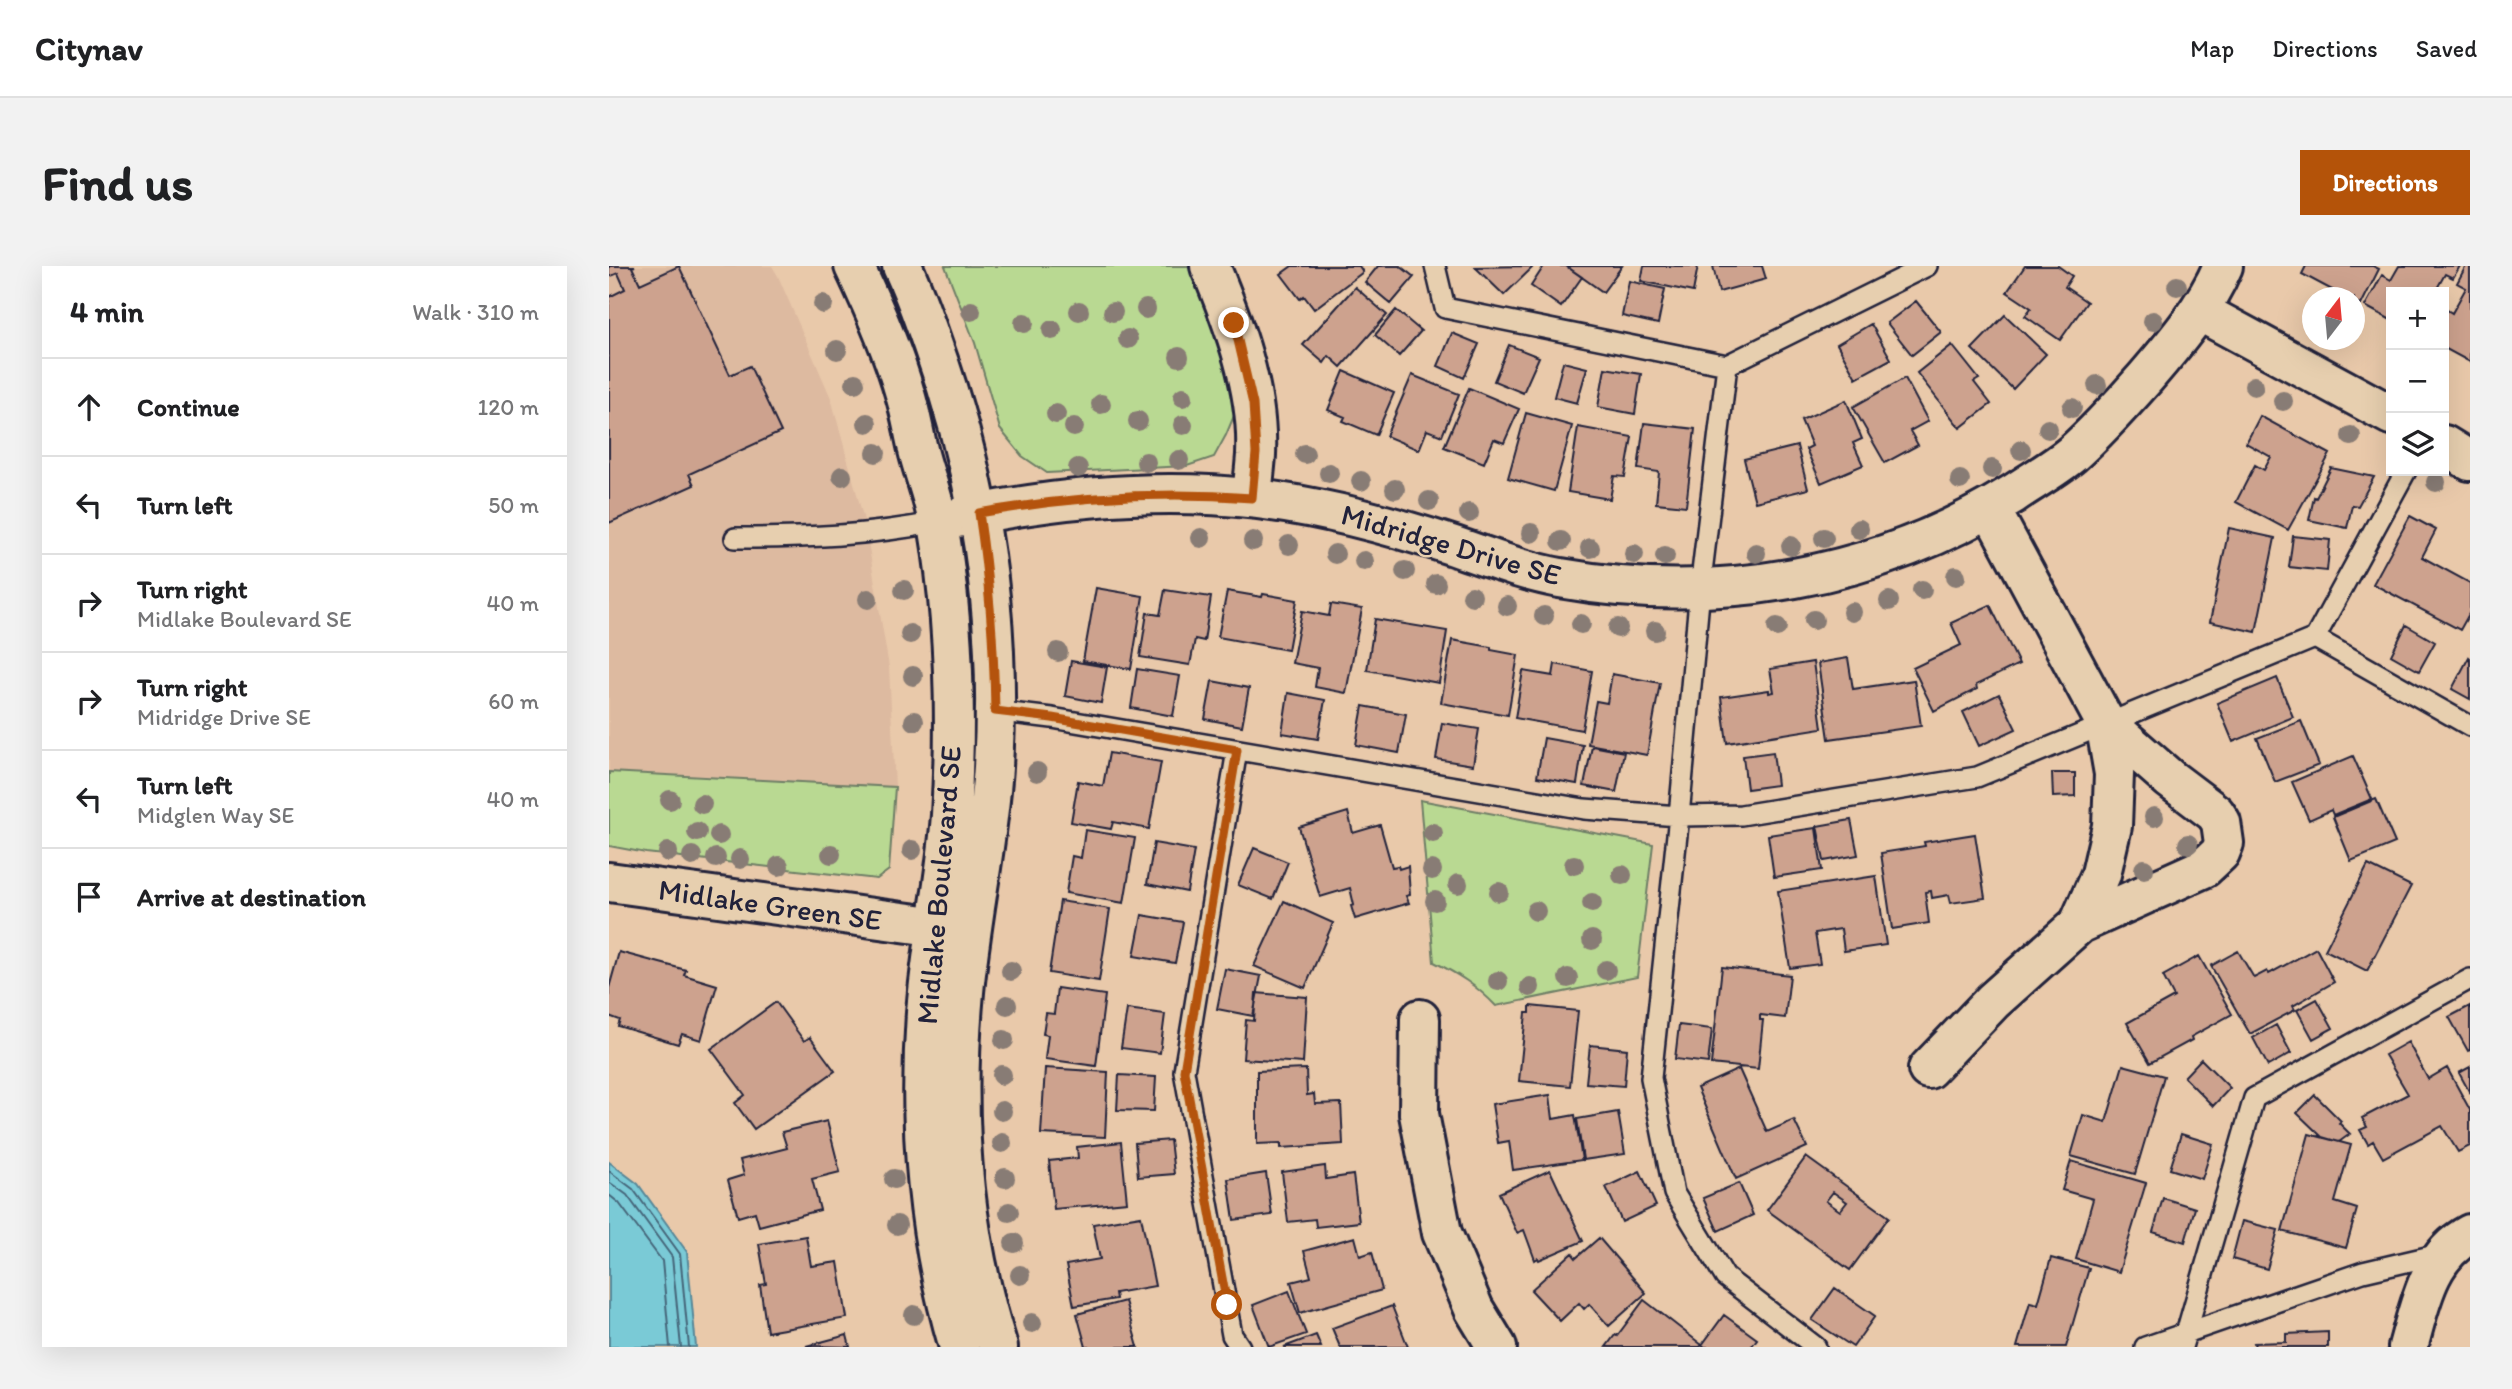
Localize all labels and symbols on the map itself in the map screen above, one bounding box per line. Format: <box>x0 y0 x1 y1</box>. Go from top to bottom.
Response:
north arrow <box>2302 287 2365 350</box>
route end <box>1218 307 1249 338</box>
street label: Midridge Drive SE <box>1337 495 1565 594</box>
street label: Midlake Boulevard SE <box>908 744 969 1026</box>
street label: Midlake Green SE <box>656 871 884 938</box>
route start <box>1211 1289 1242 1320</box>

